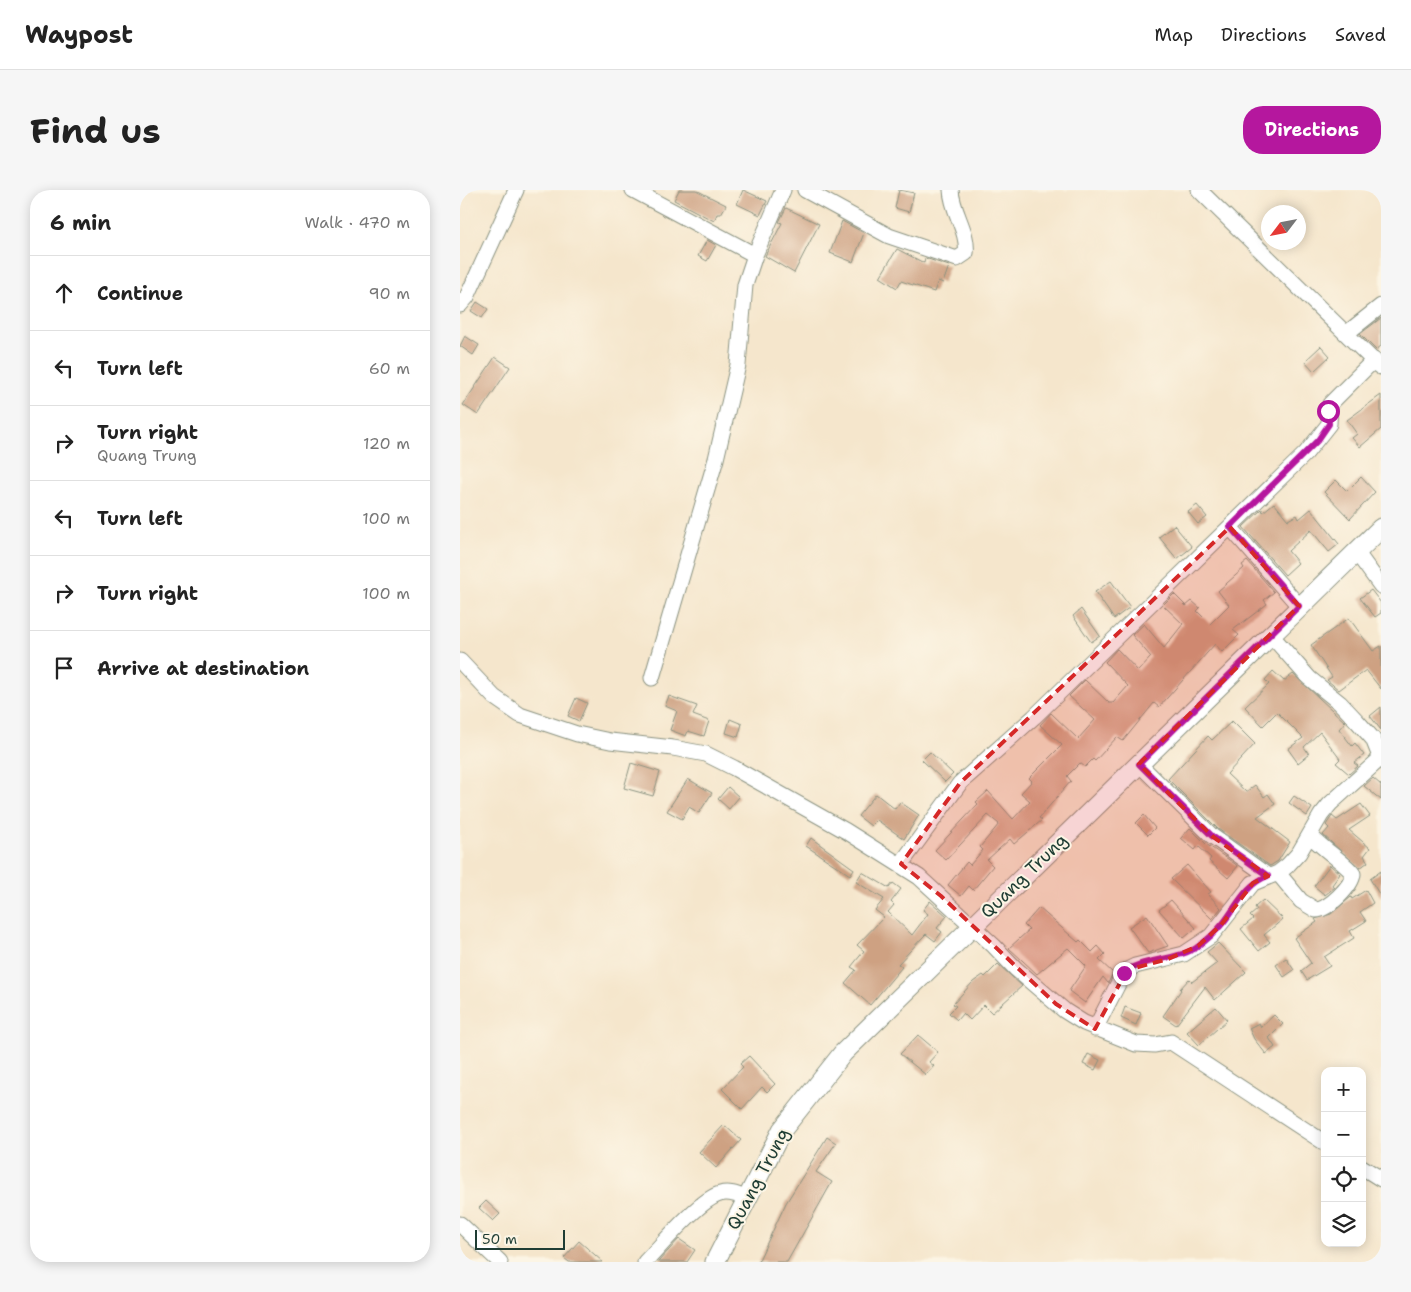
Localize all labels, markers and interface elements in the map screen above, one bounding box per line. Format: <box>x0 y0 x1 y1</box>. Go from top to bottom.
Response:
text: Waypost <box>25 19 133 51</box>
text: Map <box>1155 23 1193 47</box>
text: Directions <box>1221 23 1307 47</box>
text: Saved <box>1335 23 1386 47</box>
button: Directions <box>1243 106 1381 154</box>
text: Find us <box>30 107 161 154</box>
north arrow <box>1261 205 1306 250</box>
text: 6 min <box>50 209 111 237</box>
text: Walk · 470 m <box>305 212 410 233</box>
icon: ahead <box>50 279 78 307</box>
text: Continue <box>97 281 183 306</box>
text: 90 m <box>369 283 410 304</box>
icon: left <box>50 354 78 382</box>
text: Turn left <box>97 356 183 381</box>
text: 60 m <box>369 358 410 379</box>
route start <box>1317 400 1340 423</box>
text: Turn right <box>97 420 198 445</box>
icon: right <box>50 429 78 457</box>
text: 120 m <box>363 433 410 454</box>
text: Quang Trung <box>97 445 197 466</box>
icon: left <box>50 504 78 532</box>
text: Turn left <box>97 506 183 531</box>
text: 100 m <box>362 508 410 529</box>
icon: right <box>50 579 78 607</box>
text: Turn right <box>97 581 198 606</box>
text: 100 m <box>362 583 410 604</box>
icon: arrive <box>50 654 78 682</box>
text: Arrive at destination <box>97 656 309 681</box>
street label: Quang Trung <box>975 828 1073 924</box>
route end <box>1113 962 1136 985</box>
map controls <box>1321 1067 1366 1247</box>
button: + <box>1321 1067 1366 1112</box>
button: − <box>1321 1112 1366 1157</box>
street label: Quang Trung <box>721 1124 795 1234</box>
button: locate <box>1321 1157 1366 1202</box>
button: layers <box>1321 1202 1366 1247</box>
scale bar <box>475 1227 565 1250</box>
text: 50 m <box>482 1230 517 1248</box>

